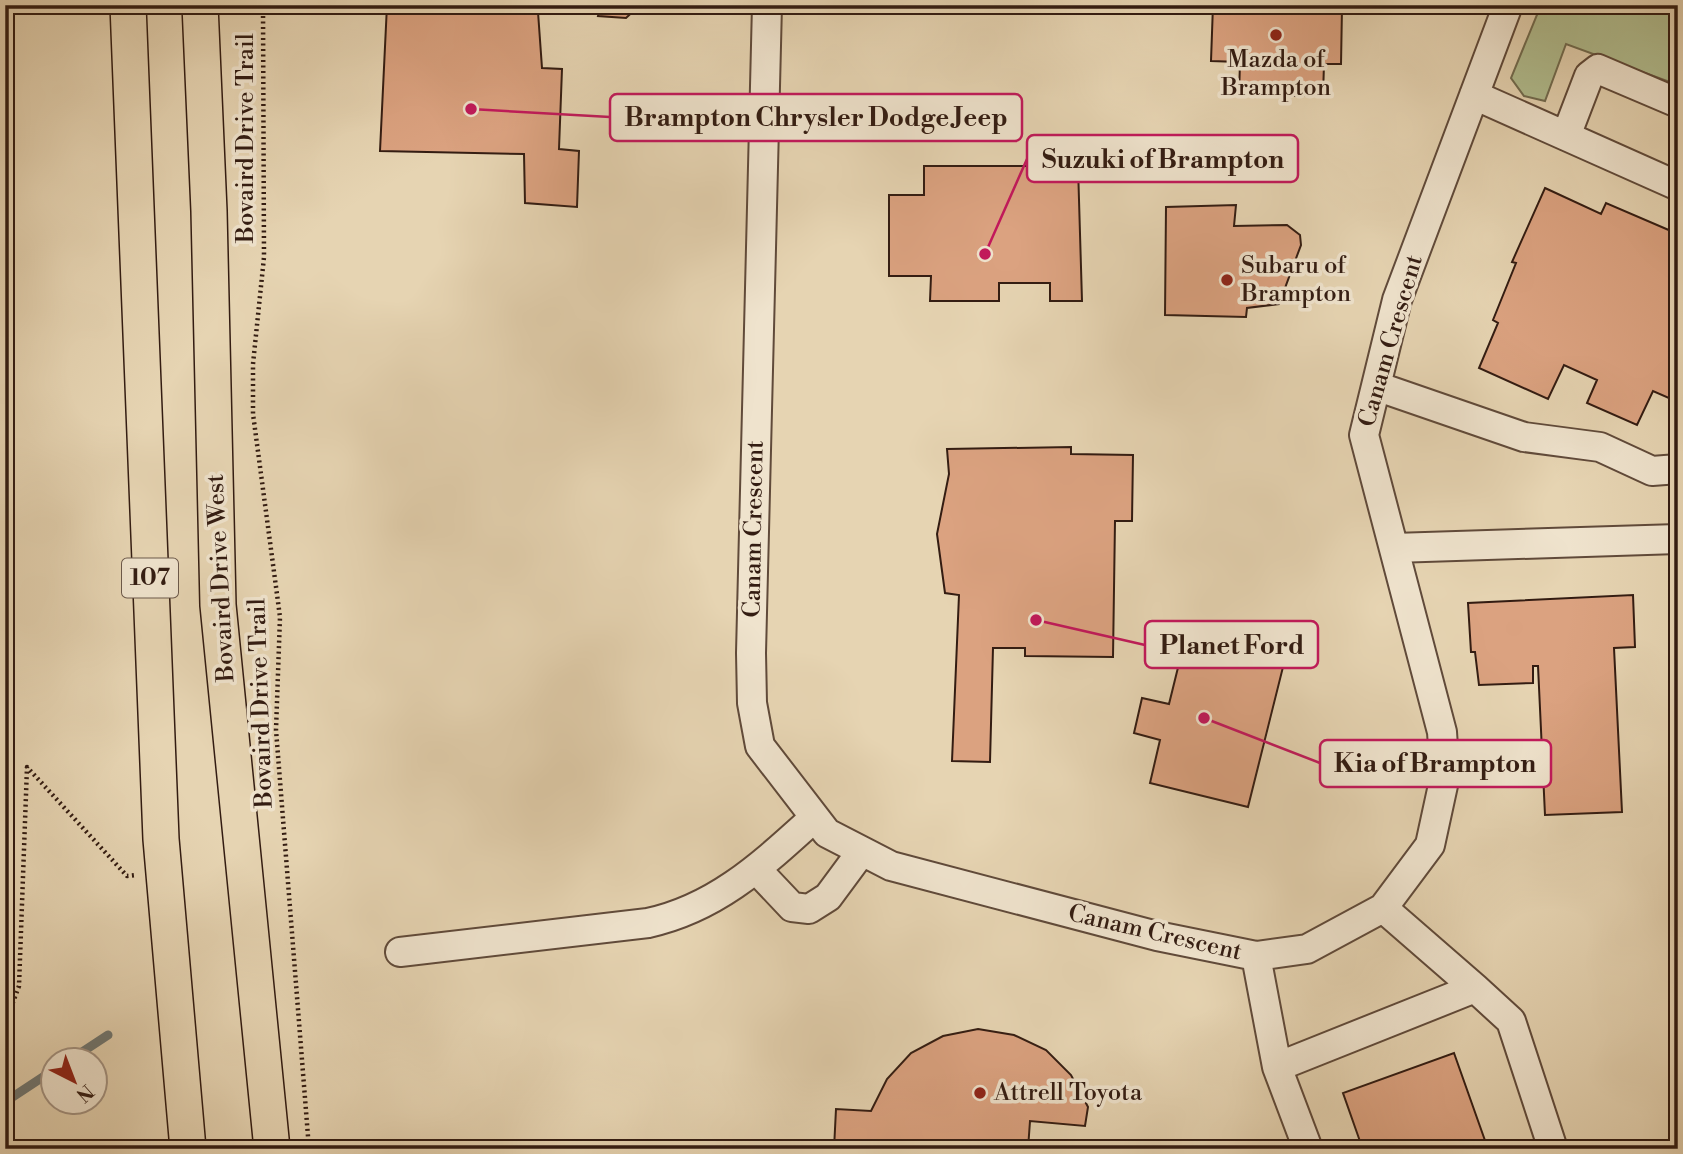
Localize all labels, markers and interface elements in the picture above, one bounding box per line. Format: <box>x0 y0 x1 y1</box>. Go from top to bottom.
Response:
marker: Mazda of Brampton <box>1268 27 1284 43</box>
street label: Bovaird Drive Trail <box>231 33 261 244</box>
place label: Mazda of Brampton <box>1220 45 1331 103</box>
callout: Brampton Chrysler Dodge Jeep <box>610 94 1022 141</box>
text: Brampton Chrysler Dodge Jeep <box>624 102 1008 134</box>
callout: Suzuki of Brampton <box>1027 135 1298 182</box>
text: Suzuki of Brampton <box>1042 144 1284 176</box>
place label: Subaru of Brampton <box>1240 251 1351 309</box>
street label: Canam Crescent <box>1352 251 1430 430</box>
marker: Subaru of Brampton <box>1219 272 1235 288</box>
street label: Canam Crescent <box>737 440 771 618</box>
street label: Bovaird Drive West <box>201 473 241 684</box>
road number: 107 <box>122 558 178 598</box>
street label: Bovaird Drive Trail <box>242 598 280 809</box>
callout: Planet Ford <box>1145 621 1318 668</box>
text: Planet Ford <box>1159 630 1305 662</box>
callout: Kia of Brampton <box>1320 740 1551 787</box>
text: Kia of Brampton <box>1334 748 1536 780</box>
street label: Canam Crescent <box>1065 898 1245 968</box>
north arrow <box>38 1046 108 1116</box>
place label: Attrell Toyota <box>993 1078 1143 1108</box>
text: N <box>71 1079 98 1107</box>
marker: Attrell Toyota <box>972 1085 988 1101</box>

